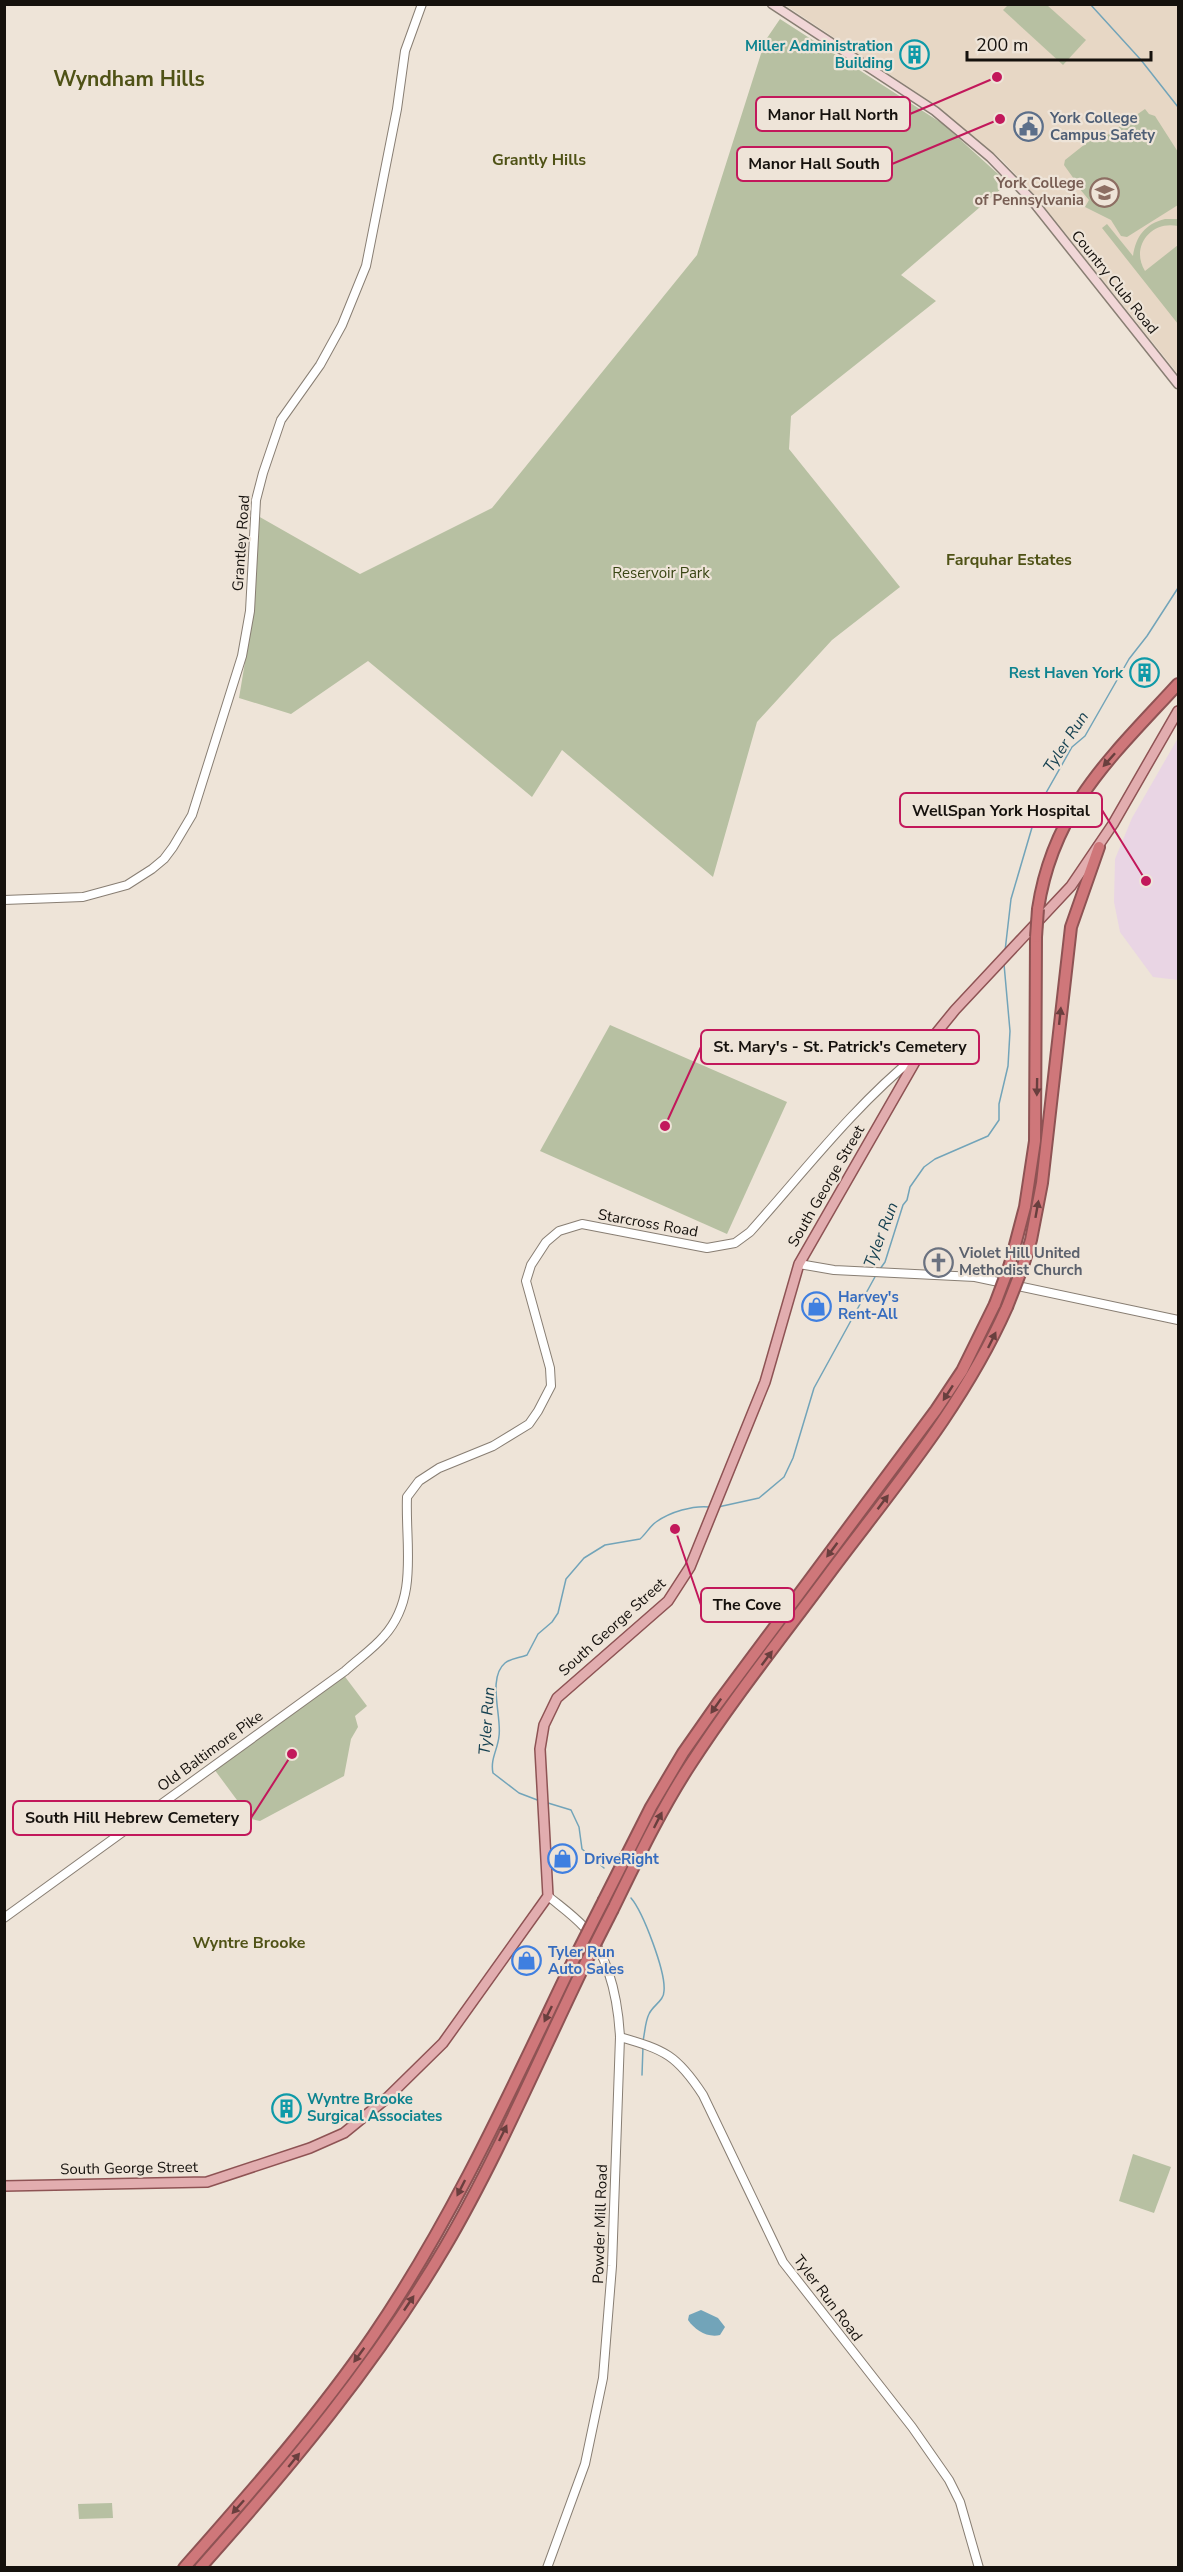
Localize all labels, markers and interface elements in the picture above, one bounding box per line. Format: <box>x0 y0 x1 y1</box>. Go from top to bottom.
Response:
scale bar <box>967 24 1152 62</box>
text: 200 m <box>976 33 1028 57</box>
place label: Miller Administration Building <box>745 36 893 73</box>
building icon: Miller Administration Building <box>898 39 930 71</box>
district label: Wyndham Hills <box>53 65 205 93</box>
callout: Manor Hall North <box>756 97 910 131</box>
text: Manor Hall North <box>768 104 898 126</box>
place label: York College Campus Safety <box>1049 108 1155 145</box>
public building icon: York College Campus Safety <box>1013 111 1045 143</box>
callout: Manor Hall South <box>737 147 892 181</box>
district label: Grantly Hills <box>492 149 586 171</box>
text: Manor Hall South <box>748 153 880 175</box>
place label: York College of Pennsylvania <box>974 173 1084 210</box>
school or university icon: York College of Pennsylvania <box>1089 176 1121 208</box>
street label: Country Club Road <box>1067 226 1163 338</box>
street label: Grantley Road <box>228 494 254 592</box>
district label: Farquhar Estates <box>946 549 1072 571</box>
park label: Reservoir Park <box>612 563 710 583</box>
building icon: Rest Haven York <box>1128 657 1160 689</box>
place label: Rest Haven York <box>1009 663 1124 683</box>
water label: Tyler Run <box>1038 707 1094 777</box>
one-way arrow <box>1102 752 1116 767</box>
callout: WellSpan York Hospital <box>900 793 1102 827</box>
text: WellSpan York Hospital <box>912 800 1090 822</box>
one-way arrow <box>1055 1006 1065 1025</box>
callout: St. Mary's - St. Patrick's Cemetery <box>701 1030 979 1064</box>
text: St. Mary's - St. Patrick's Cemetery <box>713 1036 967 1058</box>
one-way arrow <box>1032 1078 1042 1097</box>
street label: South George Street <box>783 1121 869 1251</box>
water label: Tyler Run <box>858 1199 904 1271</box>
one-way arrow <box>1033 1200 1042 1219</box>
street label: Starcross Road <box>596 1204 700 1242</box>
place label: Violet Hill United Methodist Church <box>958 1243 1082 1280</box>
church icon: Violet Hill United Methodist Church <box>922 1246 954 1278</box>
place label: Harvey's Rent-All <box>838 1287 899 1324</box>
shop icon: Harvey's Rent-All <box>801 1290 833 1322</box>
one-way arrow <box>988 1332 997 1349</box>
one-way arrow <box>942 1384 954 1400</box>
one-way arrow <box>877 1494 889 1509</box>
one-way arrow <box>826 1541 838 1557</box>
street label: South George Street <box>554 1573 670 1680</box>
callout: The Cove <box>701 1588 794 1622</box>
text: The Cove <box>713 1594 782 1616</box>
one-way arrow <box>760 1650 772 1665</box>
water label: Tyler Run <box>474 1686 500 1756</box>
one-way arrow <box>710 1698 722 1714</box>
street label: Old Baltimore Pike <box>153 1706 267 1796</box>
callout: South Hill Hebrew Cemetery <box>13 1801 251 1835</box>
text: South Hill Hebrew Cemetery <box>25 1807 240 1829</box>
one-way arrow <box>653 1811 663 1828</box>
shop icon: DriveRight <box>547 1843 579 1875</box>
place label: DriveRight <box>584 1849 659 1869</box>
district label: Wyntre Brooke <box>192 1932 306 1954</box>
place label: Tyler Run Auto Sales <box>548 1942 624 1979</box>
shop icon: Tyler Run Auto Sales <box>511 1945 543 1977</box>
one-way arrow <box>543 2005 552 2022</box>
place label: Wyntre Brooke Surgical Associates <box>307 2089 442 2126</box>
building icon: Wyntre Brooke Surgical Associates <box>270 2092 302 2124</box>
one-way arrow <box>499 2124 508 2141</box>
street label: South George Street <box>60 2157 199 2179</box>
street label: Powder Mill Road <box>588 2164 612 2284</box>
one-way arrow <box>456 2180 466 2197</box>
street label: Tyler Run Road <box>789 2251 867 2345</box>
one-way arrow <box>403 2295 414 2311</box>
one-way arrow <box>354 2347 366 2362</box>
one-way arrow <box>287 2453 300 2468</box>
one-way arrow <box>232 2499 245 2514</box>

